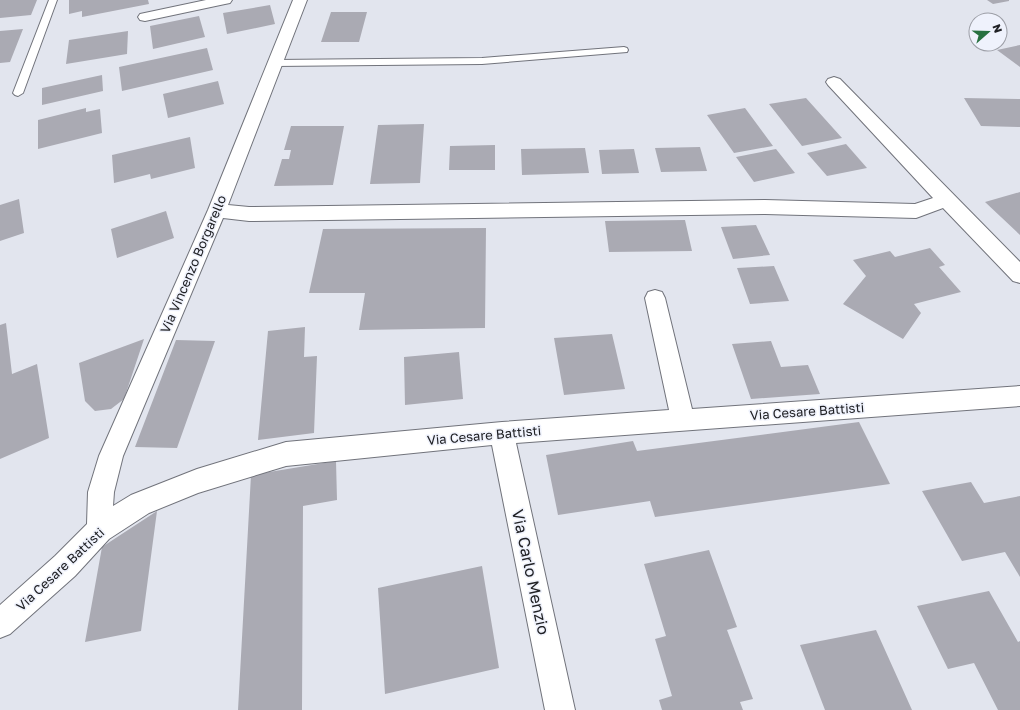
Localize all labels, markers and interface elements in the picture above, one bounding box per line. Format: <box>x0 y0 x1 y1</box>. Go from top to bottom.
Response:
north arrow <box>968 12 1008 52</box>
text: N <box>990 22 1005 35</box>
street label: Via Vincenzo Borgarello <box>157 192 229 335</box>
street label: Via Cesare Battisti <box>749 399 865 423</box>
street label: Via Cesare Battisti <box>426 422 542 448</box>
street label: Via Carlo Menzio <box>508 507 554 637</box>
street label: Via Cesare Battisti <box>13 524 107 614</box>

